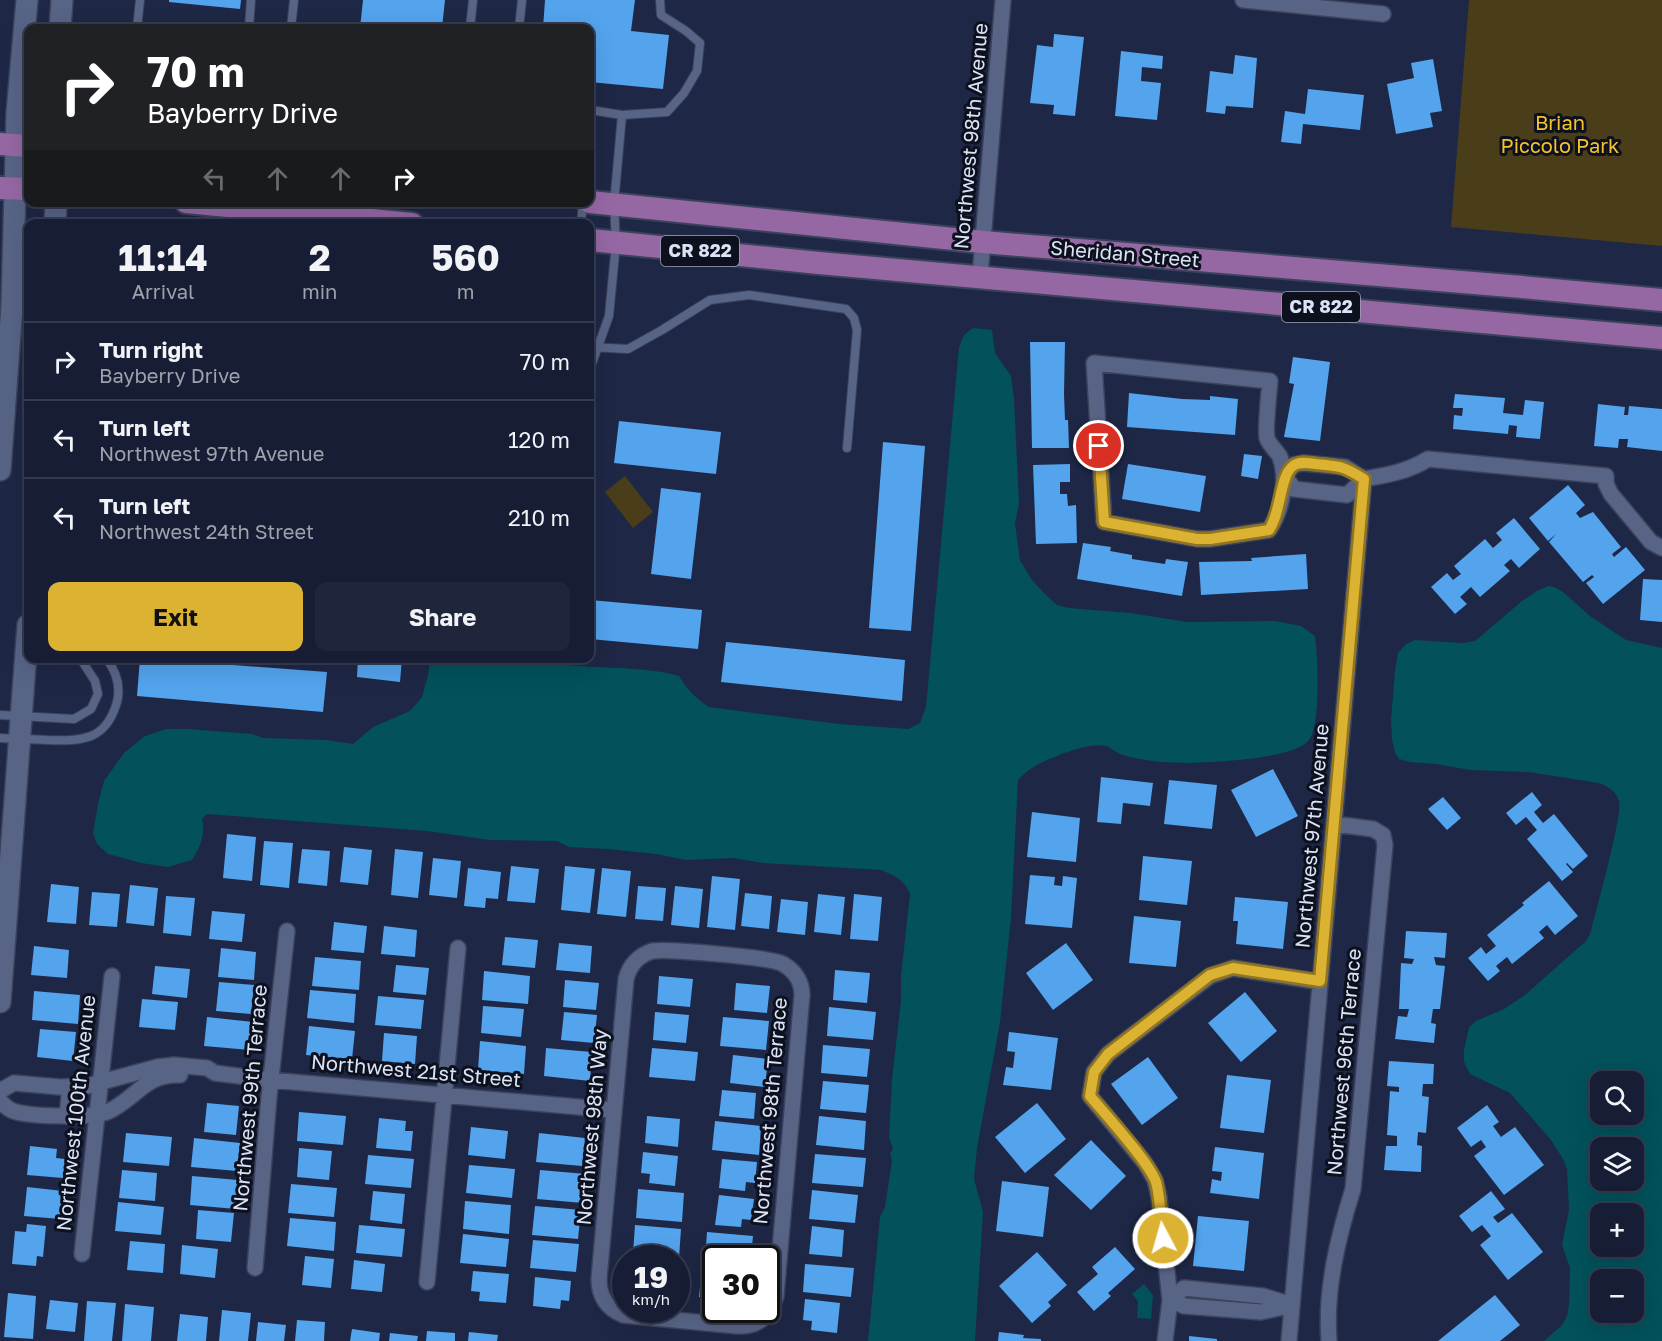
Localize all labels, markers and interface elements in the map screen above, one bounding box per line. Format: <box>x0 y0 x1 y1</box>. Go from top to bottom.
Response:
street label: Northwest 98th Avenue <box>948 22 992 250</box>
text: 70 m <box>147 46 244 96</box>
icon: right <box>48 48 126 126</box>
text: Bayberry Drive <box>147 97 338 129</box>
park label: Brian Piccolo Park <box>1501 110 1619 157</box>
icon: left <box>198 162 231 195</box>
icon: ahead <box>261 162 294 195</box>
icon: ahead <box>324 162 357 195</box>
icon: right <box>387 162 420 195</box>
street label: Sheridan Street <box>1049 235 1201 271</box>
text: 11:14 <box>118 236 208 279</box>
text: 2 <box>309 236 331 279</box>
text: 560 <box>432 236 500 279</box>
road number: CR 822 <box>661 236 739 266</box>
text: Arrival <box>132 279 194 303</box>
text: min <box>302 279 337 303</box>
text: m <box>457 279 475 303</box>
road number: CR 822 <box>1282 292 1360 322</box>
text: Turn right <box>99 336 203 363</box>
icon: right <box>48 345 81 378</box>
text: 70 m <box>520 348 570 375</box>
text: Bayberry Drive <box>99 363 240 387</box>
text: Turn left <box>99 414 190 441</box>
pin <box>1073 420 1124 471</box>
icon: left <box>48 423 81 456</box>
text: 120 m <box>508 426 570 453</box>
icon: arrive <box>1082 429 1115 462</box>
text: Northwest 97th Avenue <box>99 441 324 465</box>
text: Turn left <box>99 492 190 519</box>
icon: left <box>48 501 81 534</box>
text: 210 m <box>508 504 570 531</box>
text: Northwest 24th Street <box>99 519 314 543</box>
button: Exit <box>48 582 303 651</box>
button: Share <box>315 582 570 651</box>
street label: Northwest 97th Avenue <box>1289 723 1333 949</box>
street label: Northwest 96th Terrace <box>1321 947 1365 1176</box>
street label: Northwest 99th Terrace <box>227 983 271 1212</box>
street label: Northwest 100th Avenue <box>51 994 99 1232</box>
street label: Northwest 98th Terrace <box>747 996 791 1225</box>
street label: Northwest 98th Way <box>570 1028 612 1226</box>
street label: Northwest 21st Street <box>310 1049 522 1091</box>
map controls <box>1590 1071 1644 1323</box>
button: search <box>1590 1071 1644 1125</box>
button: layers <box>1590 1137 1644 1191</box>
button: + <box>1590 1203 1644 1257</box>
position arrow <box>1131 1206 1195 1270</box>
speed limit sign: 30 <box>702 1245 780 1323</box>
text: 19 <box>634 1259 668 1295</box>
button: − <box>1590 1269 1644 1323</box>
text: km/h <box>632 1290 670 1308</box>

